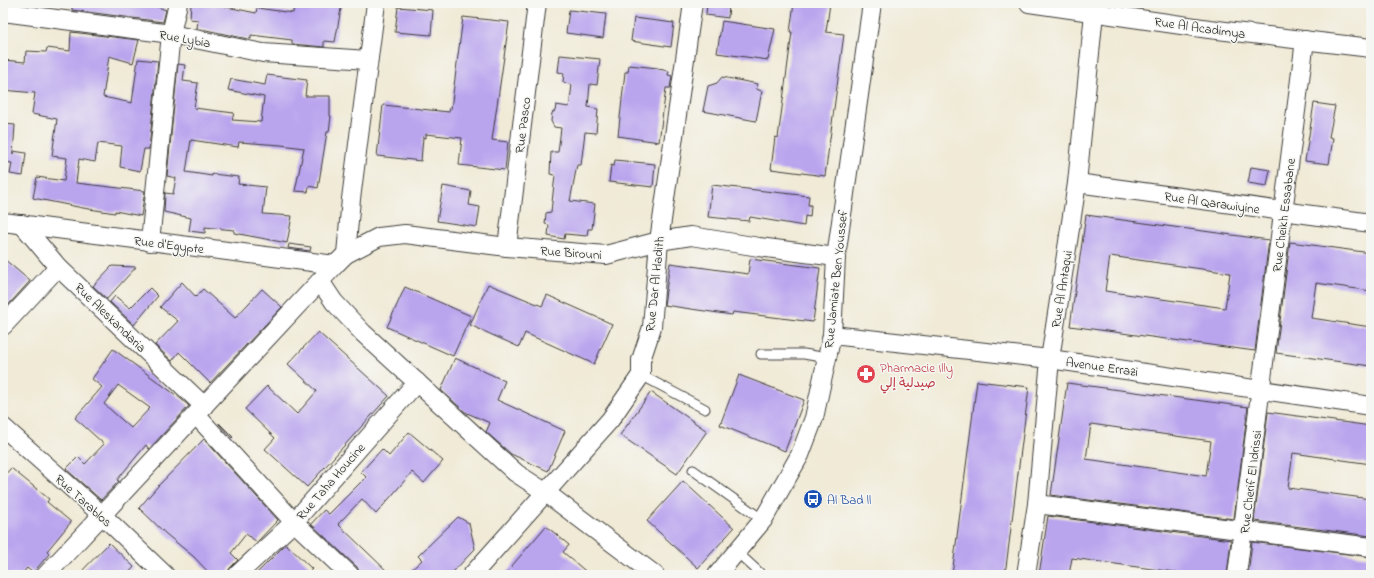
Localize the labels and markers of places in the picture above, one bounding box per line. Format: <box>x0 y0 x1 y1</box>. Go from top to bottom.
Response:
place label: Pharmacie Illy صيدلية إلي <box>880 359 953 394</box>
pharmacy icon: Pharmacie Illy صيدلية إلي <box>855 363 877 385</box>
bus stop icon: Al Bad ll <box>802 488 824 510</box>
place label: Al Bad ll <box>827 491 871 510</box>

